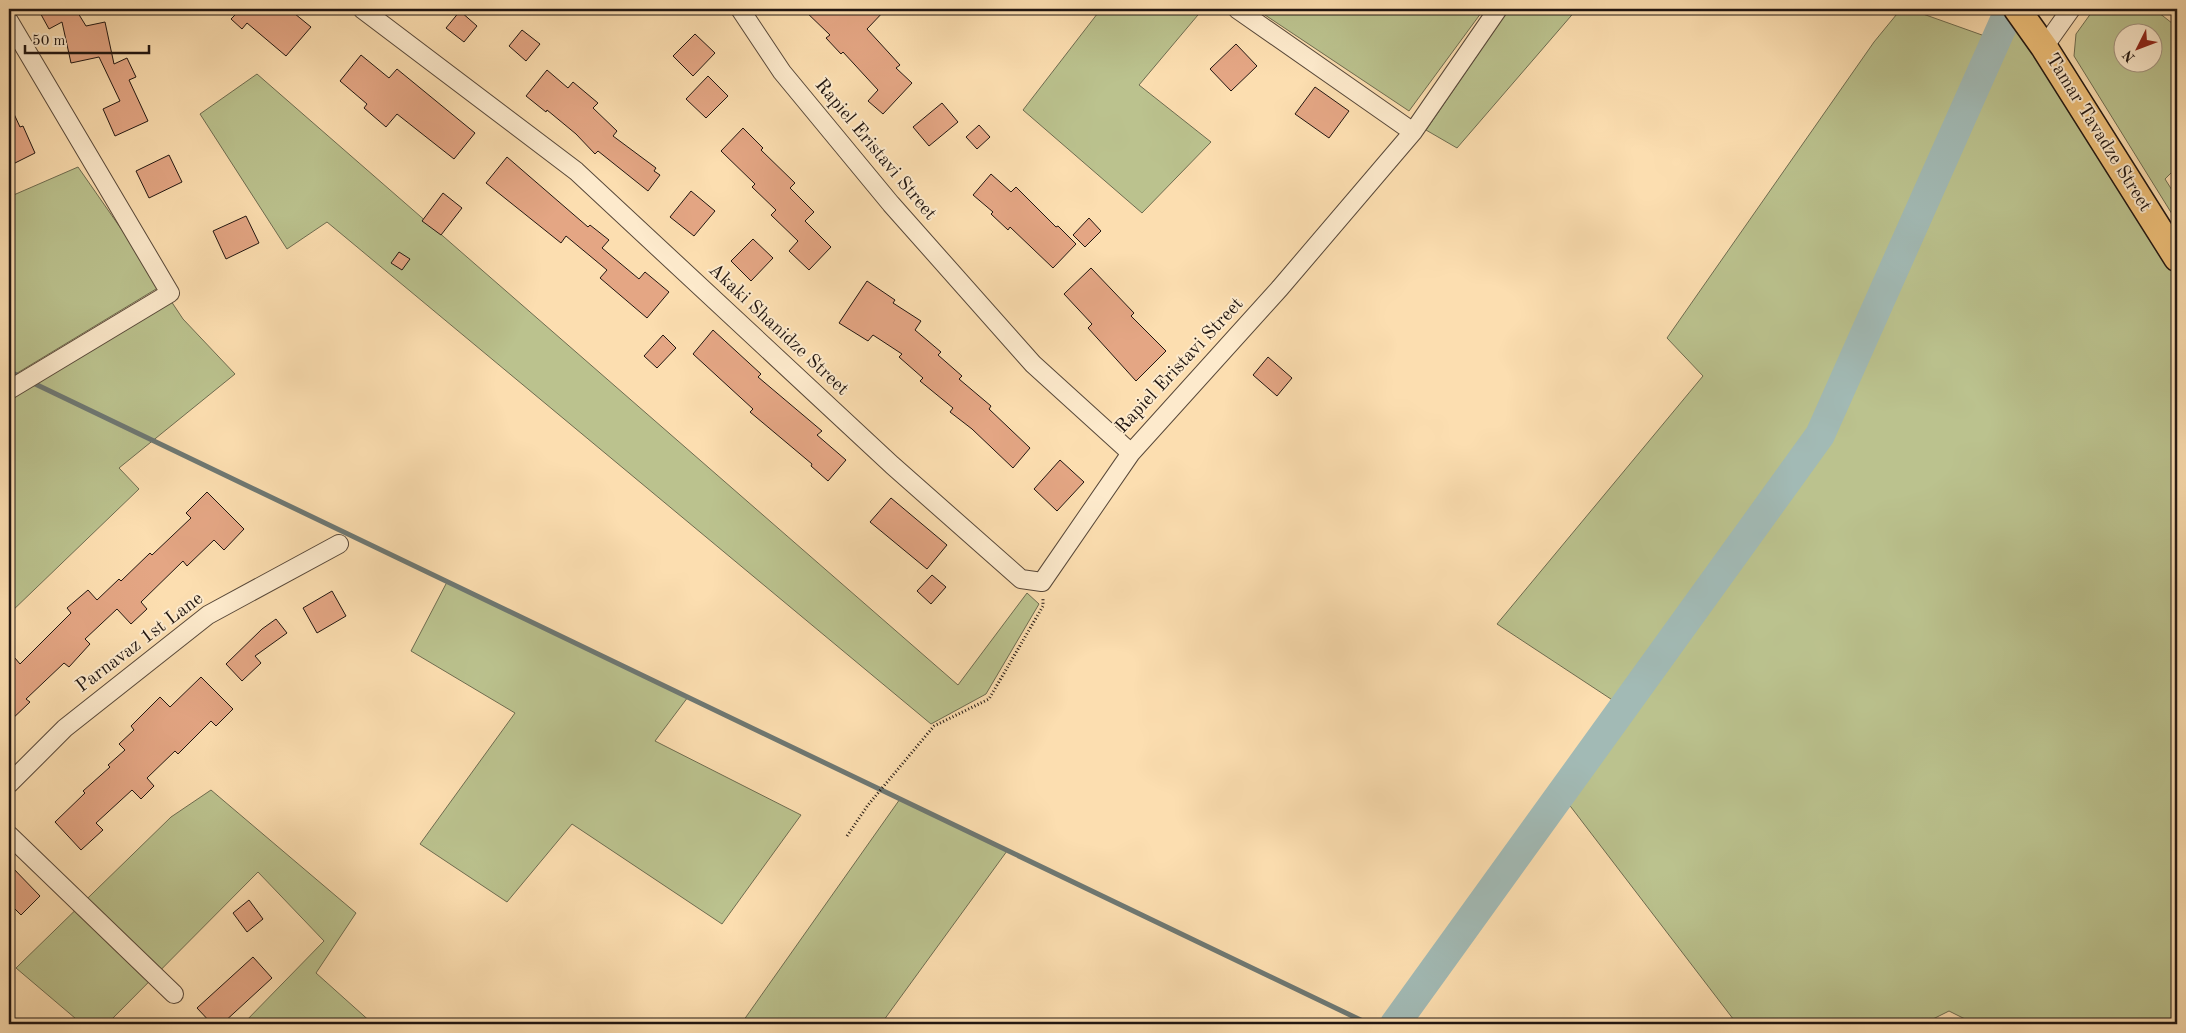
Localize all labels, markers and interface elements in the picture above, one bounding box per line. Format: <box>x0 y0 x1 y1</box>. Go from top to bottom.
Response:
scale bar <box>25 22 149 54</box>
north arrow <box>2114 22 2164 72</box>
text: 50 m <box>32 34 66 49</box>
text: N <box>2120 47 2138 65</box>
street label: Tamar Tavadze Street <box>2042 51 2154 215</box>
street label: Rapiel Eristavi Street <box>811 76 939 224</box>
street label: Akaki Shanidze Street <box>704 260 852 400</box>
street label: Rapiel Eristavi Street <box>1112 295 1248 437</box>
street label: Parnavaz 1st Lane <box>73 589 207 697</box>

